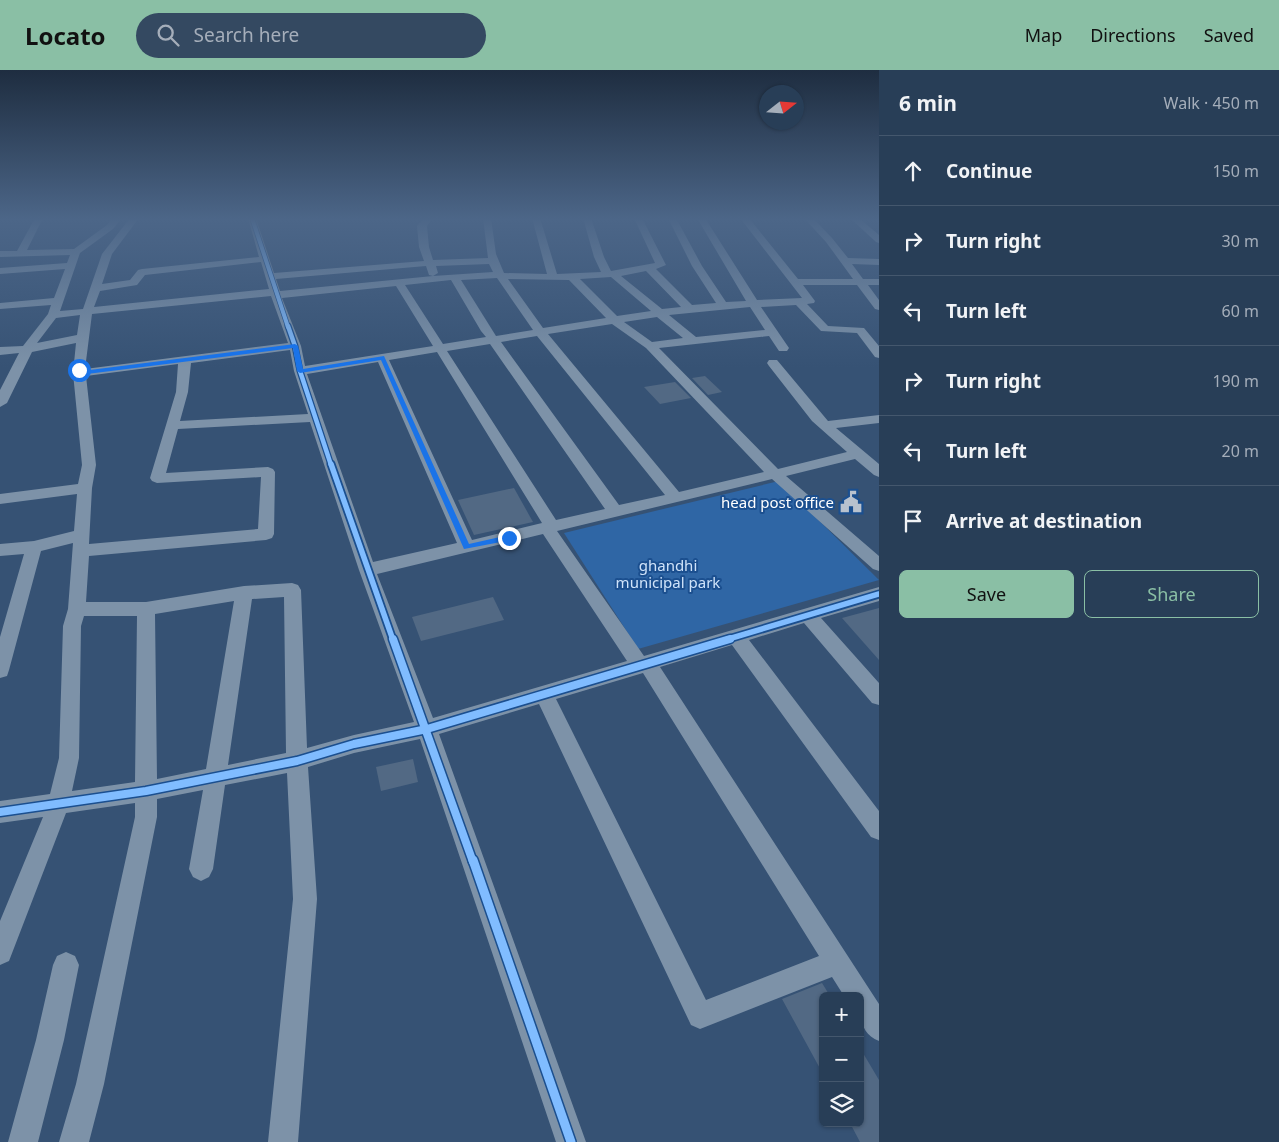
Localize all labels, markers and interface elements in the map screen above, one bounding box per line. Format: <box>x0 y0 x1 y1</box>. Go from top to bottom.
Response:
search box <box>136 13 486 58</box>
text: Locato <box>25 19 106 52</box>
icon: search <box>154 21 182 49</box>
text: Search here <box>194 22 299 48</box>
text: Map <box>1025 23 1062 47</box>
text: Directions <box>1090 23 1176 47</box>
text: Saved <box>1204 23 1254 47</box>
north arrow <box>759 85 804 130</box>
text: 6 min <box>899 89 957 117</box>
text: Walk · 450 m <box>1164 92 1259 114</box>
icon: ahead <box>899 157 927 185</box>
text: Continue <box>946 158 1032 184</box>
text: 150 m <box>1212 160 1259 182</box>
icon: right <box>899 227 927 255</box>
text: Turn right <box>946 228 1041 254</box>
text: 30 m <box>1222 230 1259 252</box>
icon: left <box>899 297 927 325</box>
text: Turn left <box>946 298 1027 324</box>
text: 60 m <box>1222 300 1259 322</box>
route start <box>68 359 91 382</box>
icon: right <box>899 367 927 395</box>
text: Turn right <box>946 368 1041 394</box>
text: 190 m <box>1212 370 1259 392</box>
icon: left <box>899 437 927 465</box>
text: Turn left <box>946 438 1027 464</box>
text: 20 m <box>1222 440 1259 462</box>
public building icon: head post office <box>838 489 864 515</box>
place label: head post office <box>721 492 834 512</box>
icon: arrive <box>899 507 927 535</box>
text: Arrive at destination <box>946 508 1142 534</box>
route end <box>498 527 521 550</box>
park label: ghandhi municipal park <box>616 555 720 592</box>
button: Save <box>899 570 1074 618</box>
button: Share <box>1084 570 1259 618</box>
map controls <box>819 992 864 1127</box>
button: + <box>819 992 864 1037</box>
button: − <box>819 1037 864 1082</box>
button: layers <box>819 1082 864 1127</box>

